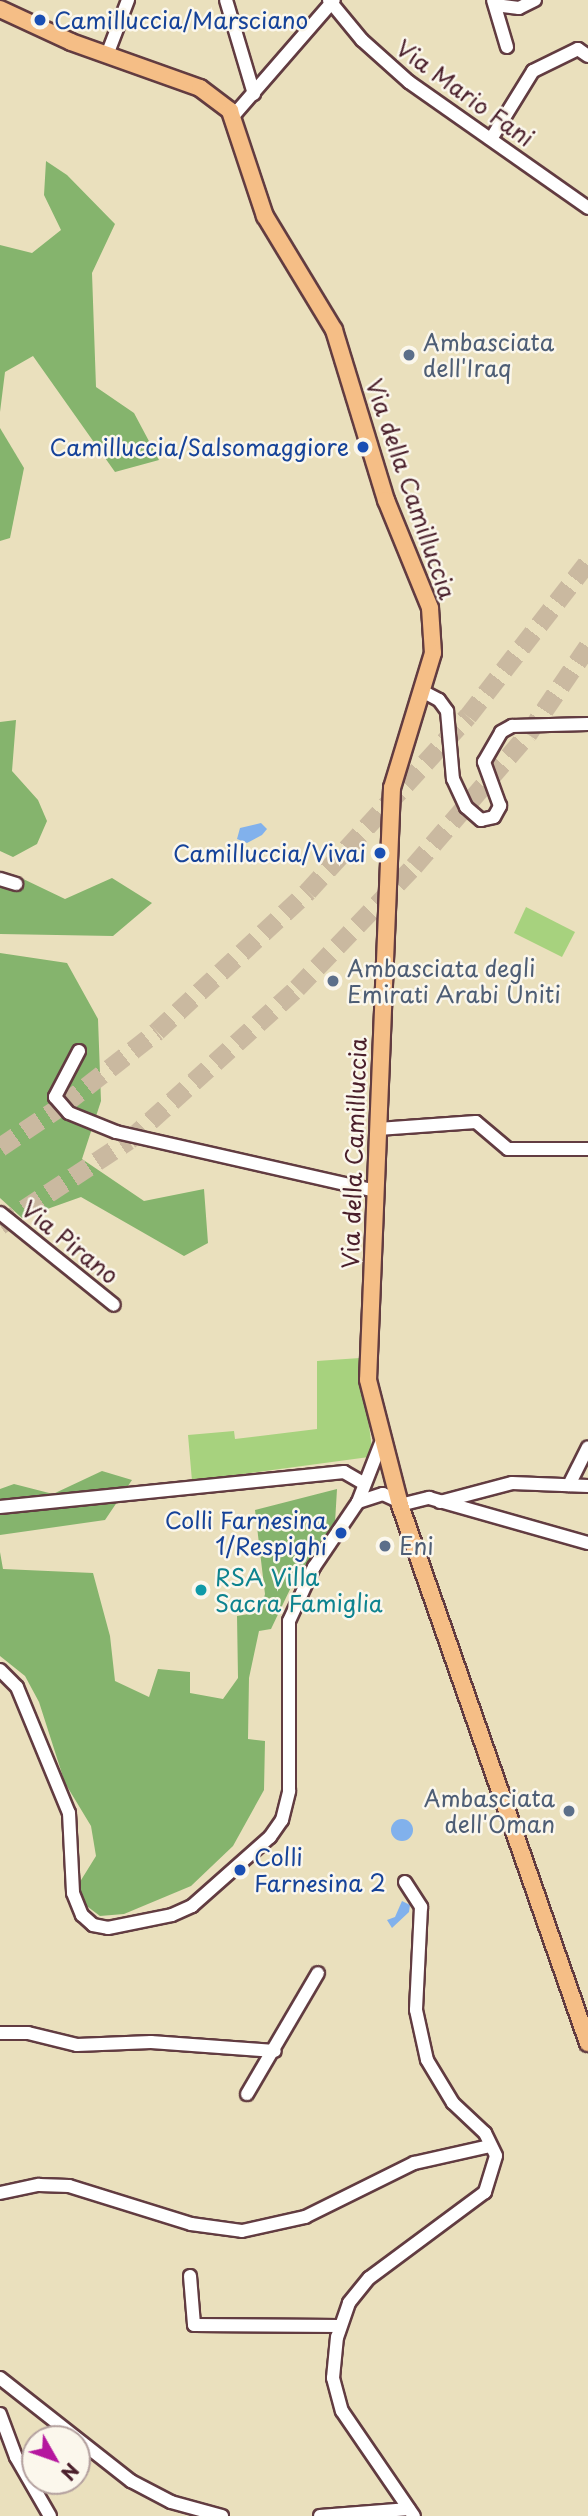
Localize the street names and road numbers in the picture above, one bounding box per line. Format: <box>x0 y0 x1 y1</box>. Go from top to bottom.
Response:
street label: Via Mario Fani <box>391 34 539 152</box>
street label: Via della Camilluccia <box>360 375 462 603</box>
street label: Via della Camilluccia <box>336 1037 372 1269</box>
street label: Via Pirano <box>17 1195 123 1289</box>

